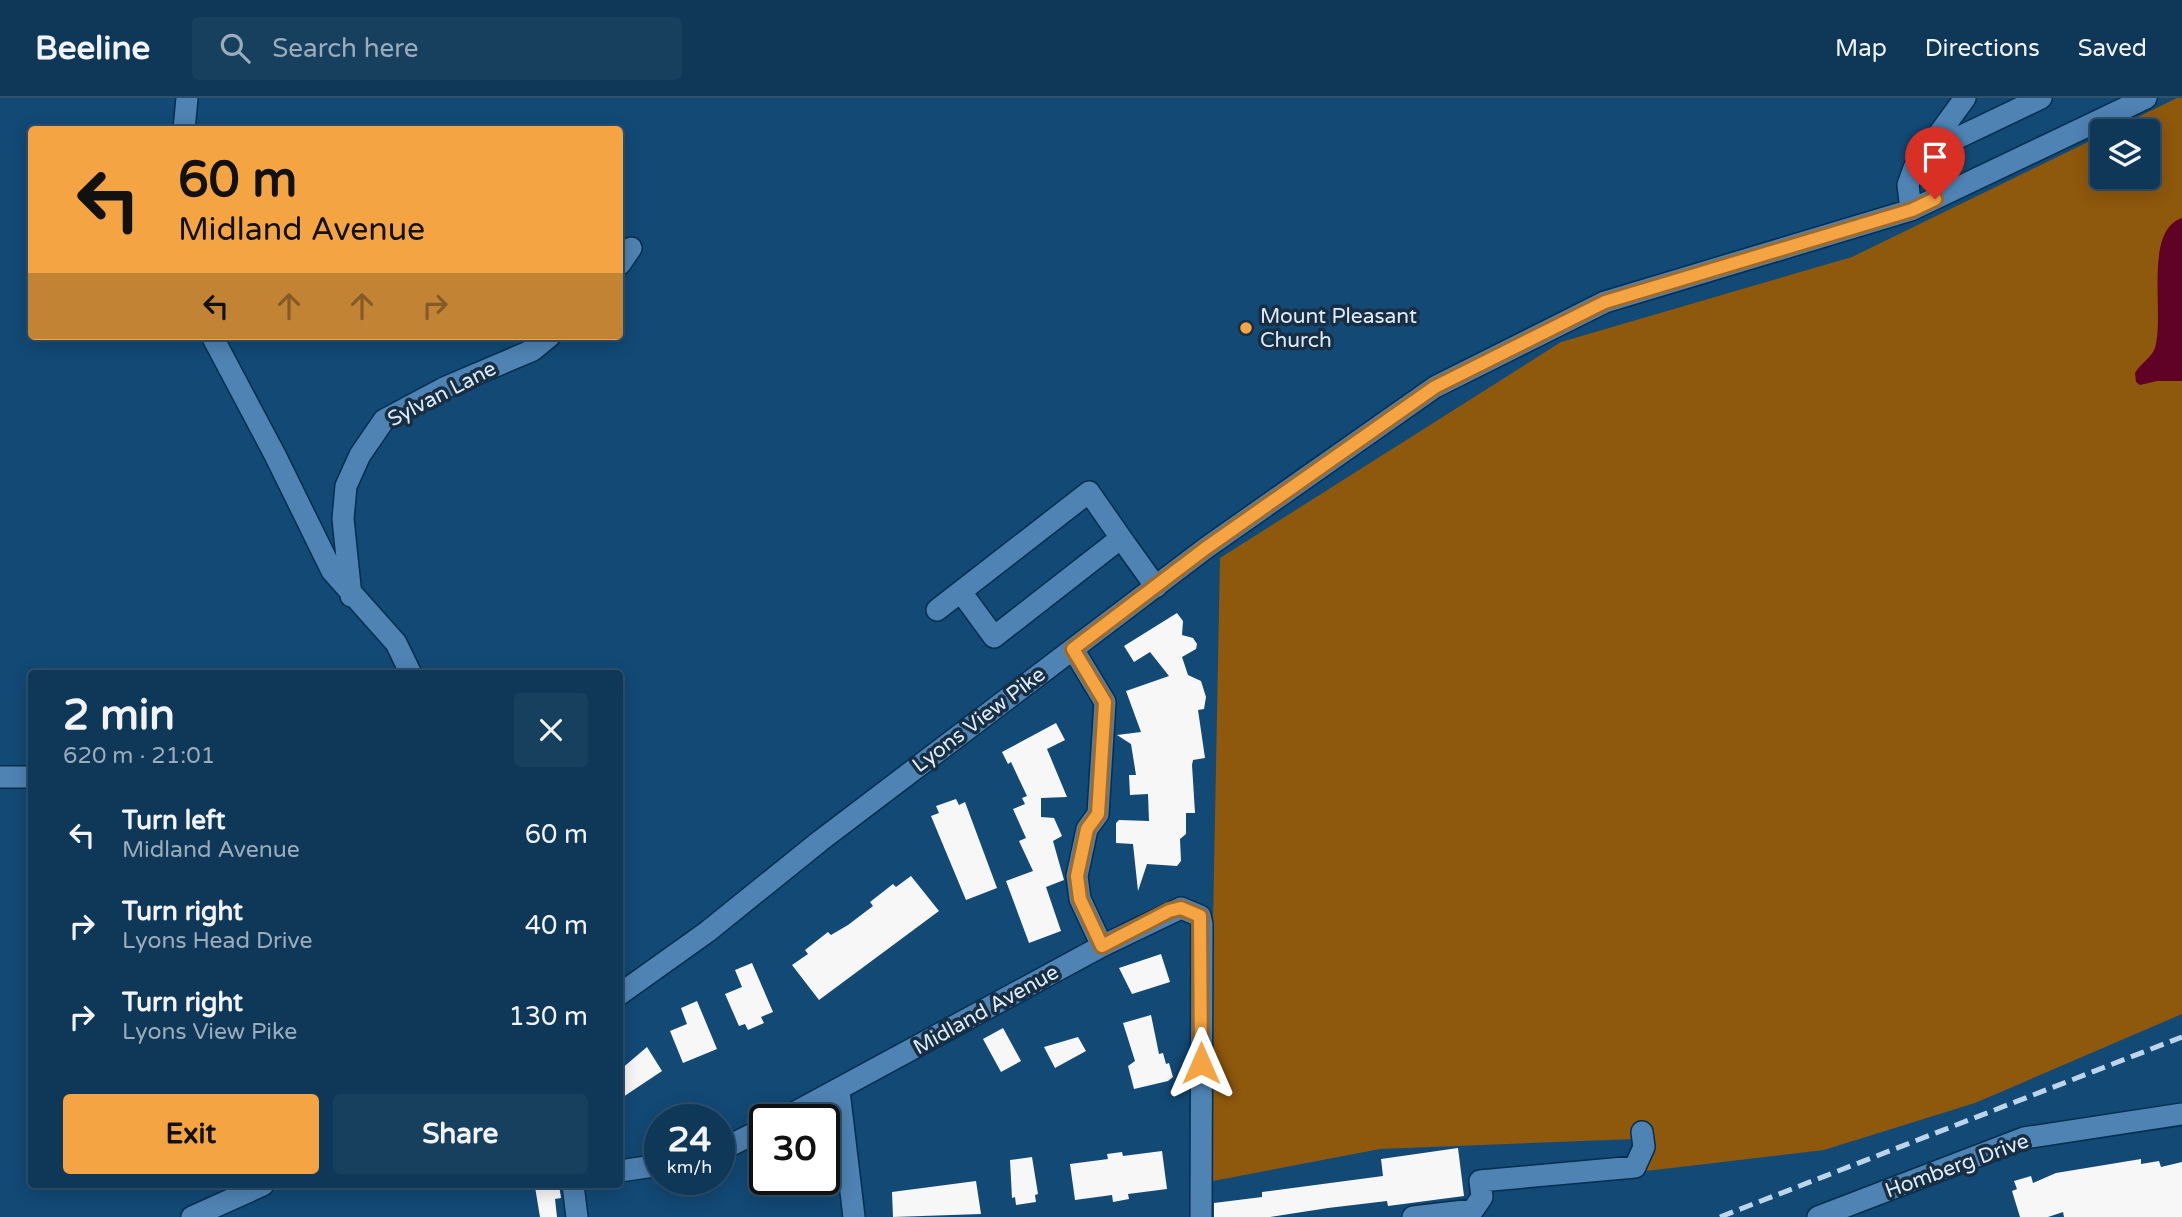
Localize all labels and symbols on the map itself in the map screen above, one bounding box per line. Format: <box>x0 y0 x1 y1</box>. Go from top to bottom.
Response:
pin <box>1905 127 1965 199</box>
place label: Mount Pleasant Church <box>1260 304 1417 353</box>
marker: Mount Pleasant Church <box>1238 320 1254 336</box>
street label: Sylvan Lane <box>384 356 501 432</box>
street label: Lyons View Pike <box>908 662 1051 778</box>
street label: Midland Avenue <box>909 960 1063 1060</box>
position arrow <box>1164 1026 1238 1100</box>
speed limit sign: 30 <box>749 1104 840 1195</box>
street label: Homberg Drive <box>1882 1128 2032 1204</box>

